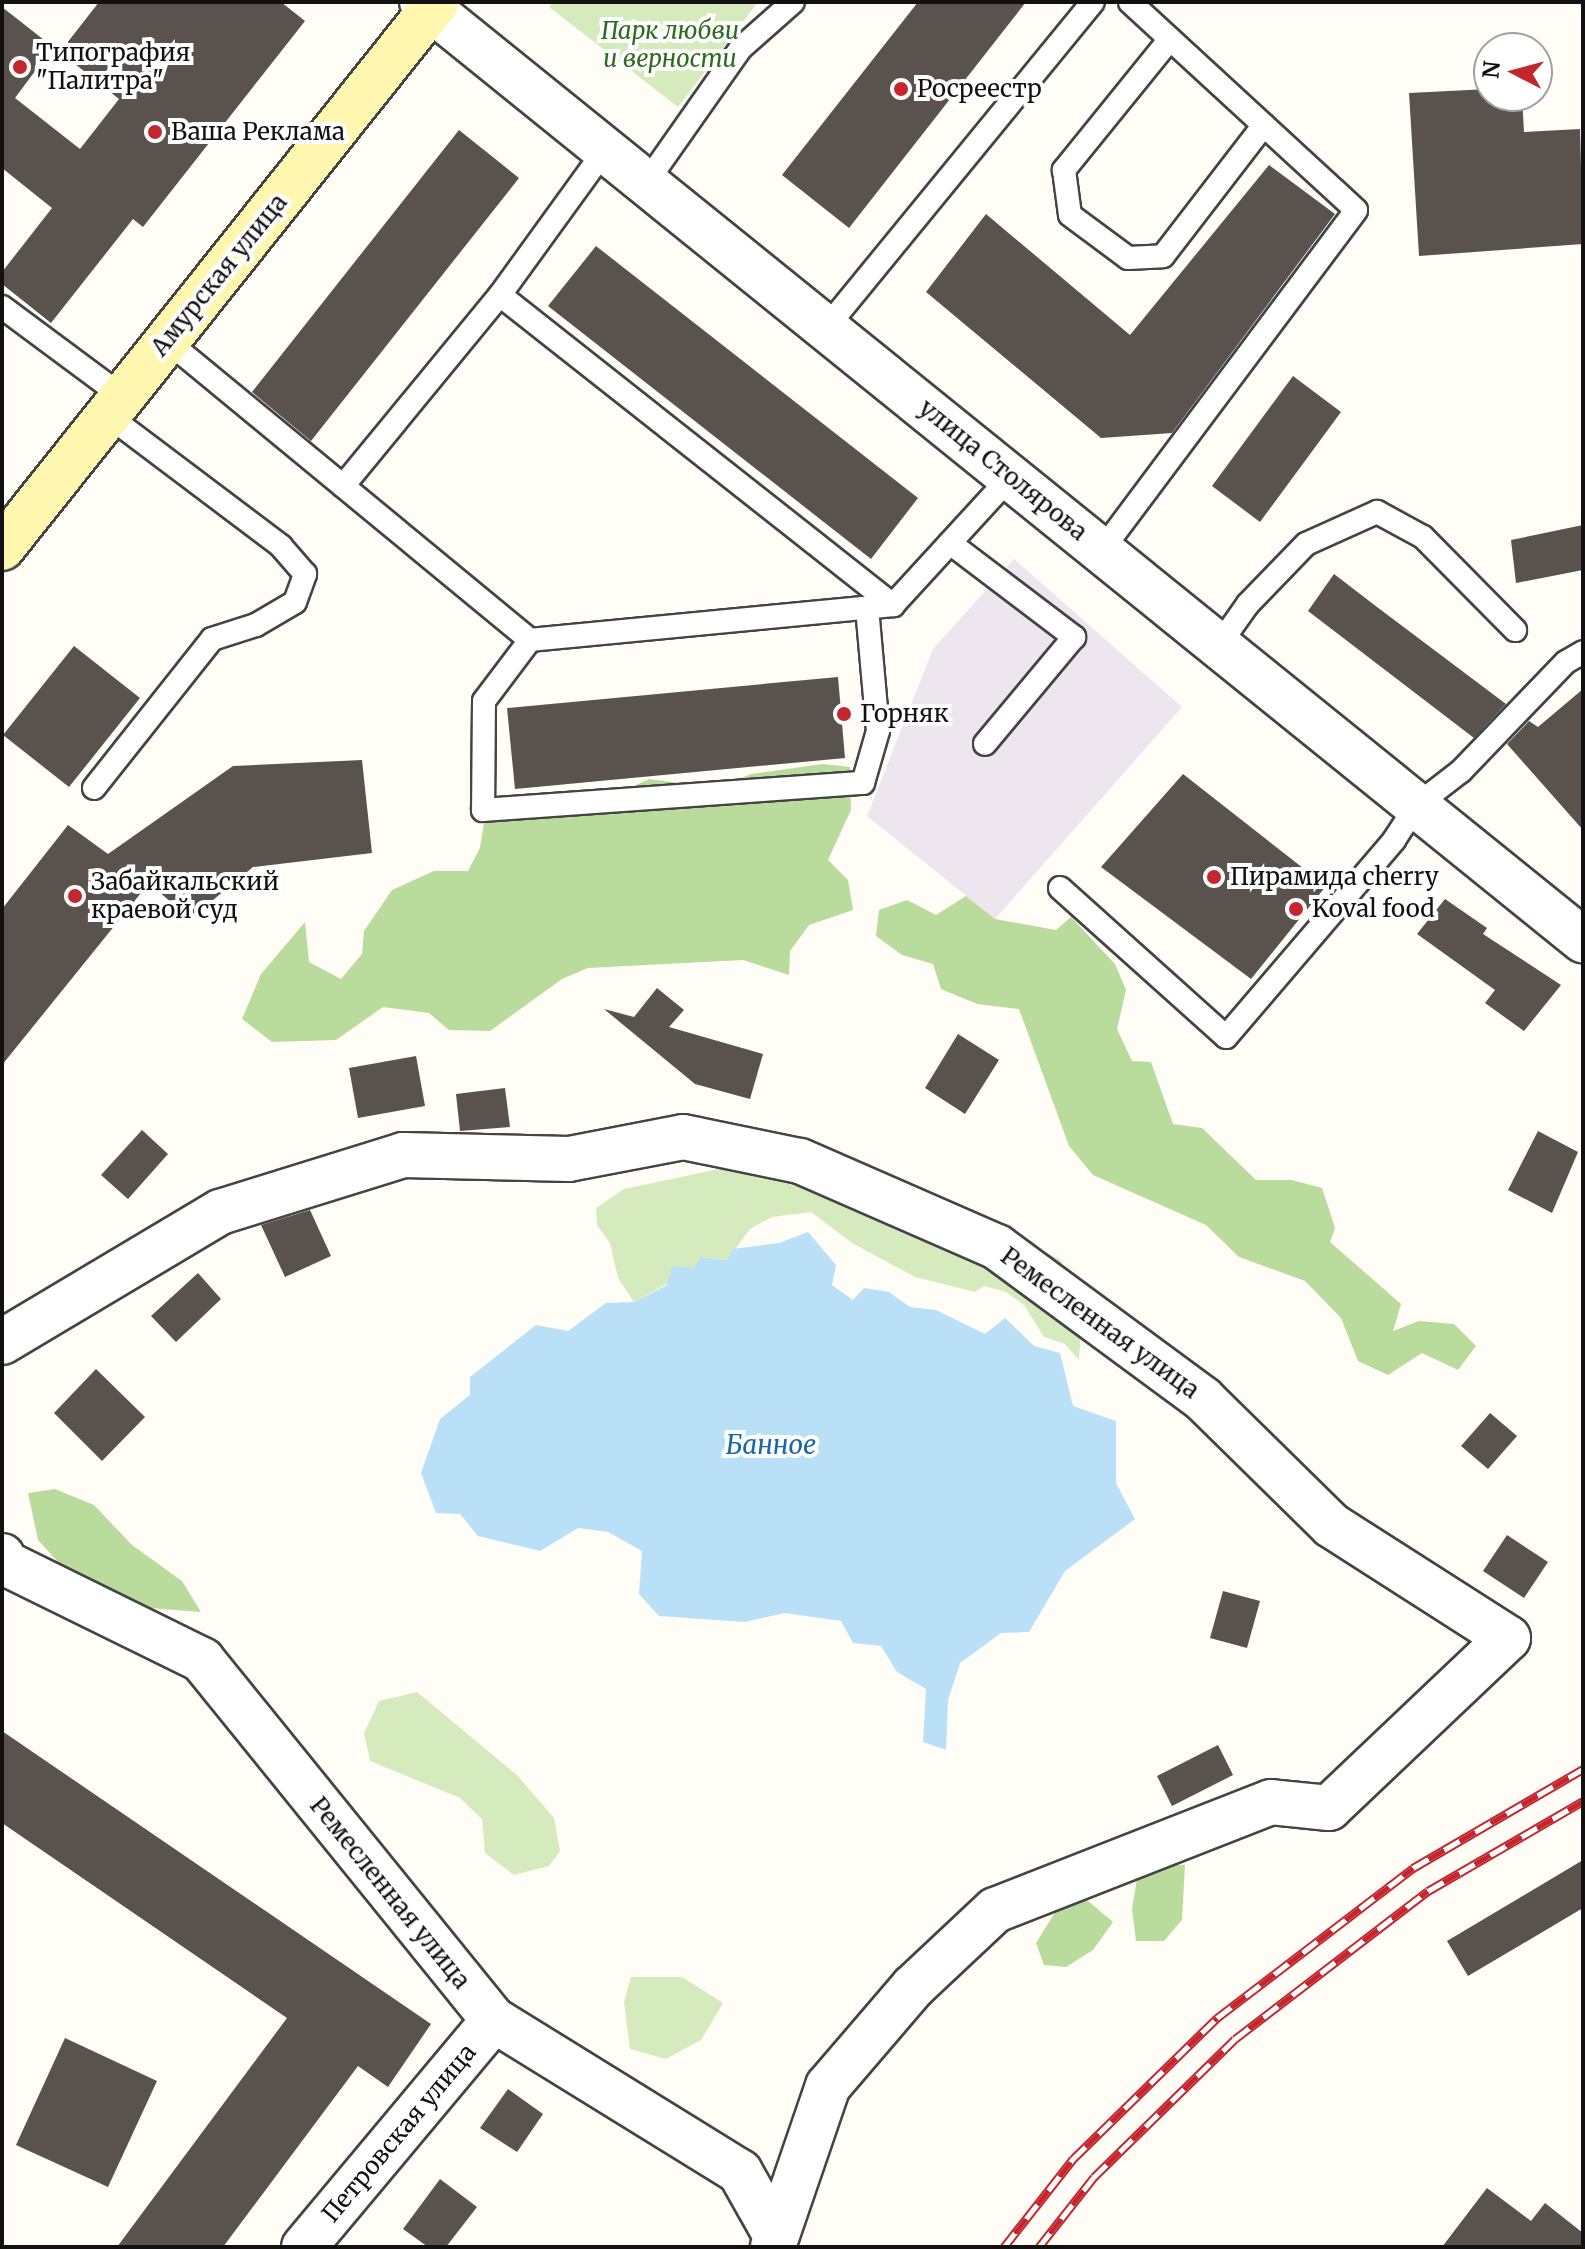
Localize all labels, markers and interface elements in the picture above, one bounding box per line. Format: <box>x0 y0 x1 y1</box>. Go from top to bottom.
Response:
park label: Парк любви и верности <box>601 17 739 73</box>
north arrow <box>1473 32 1553 112</box>
place label: Типография "Палитра" <box>36 39 190 95</box>
marker: Типография "Палитра" <box>11 58 29 76</box>
text: N <box>1476 60 1506 80</box>
place label: Росреестр <box>917 75 1042 103</box>
marker: Росреестр <box>892 80 910 98</box>
place label: Ваша Реклама <box>171 118 345 146</box>
marker: Ваша Реклама <box>146 123 164 141</box>
street label: Амурская улица <box>145 188 293 362</box>
street label: улица Столярова <box>913 393 1093 547</box>
place label: Горняк <box>860 700 949 728</box>
marker: Горняк <box>835 705 853 723</box>
place label: Пирамида cherry <box>1230 863 1439 891</box>
place label: Забайкальский краевой суд <box>91 868 279 924</box>
marker: Пирамида cherry <box>1205 868 1223 886</box>
marker: Забайкальский краевой суд <box>66 887 84 905</box>
place label: Koval food <box>1312 895 1435 923</box>
marker: Koval food <box>1287 900 1305 918</box>
street label: Ремесленная улица <box>995 1241 1205 1405</box>
water label: Банное <box>726 1429 816 1461</box>
street label: Ремесленная улица <box>304 1791 476 1995</box>
street label: Петровская улица <box>316 2038 482 2228</box>

